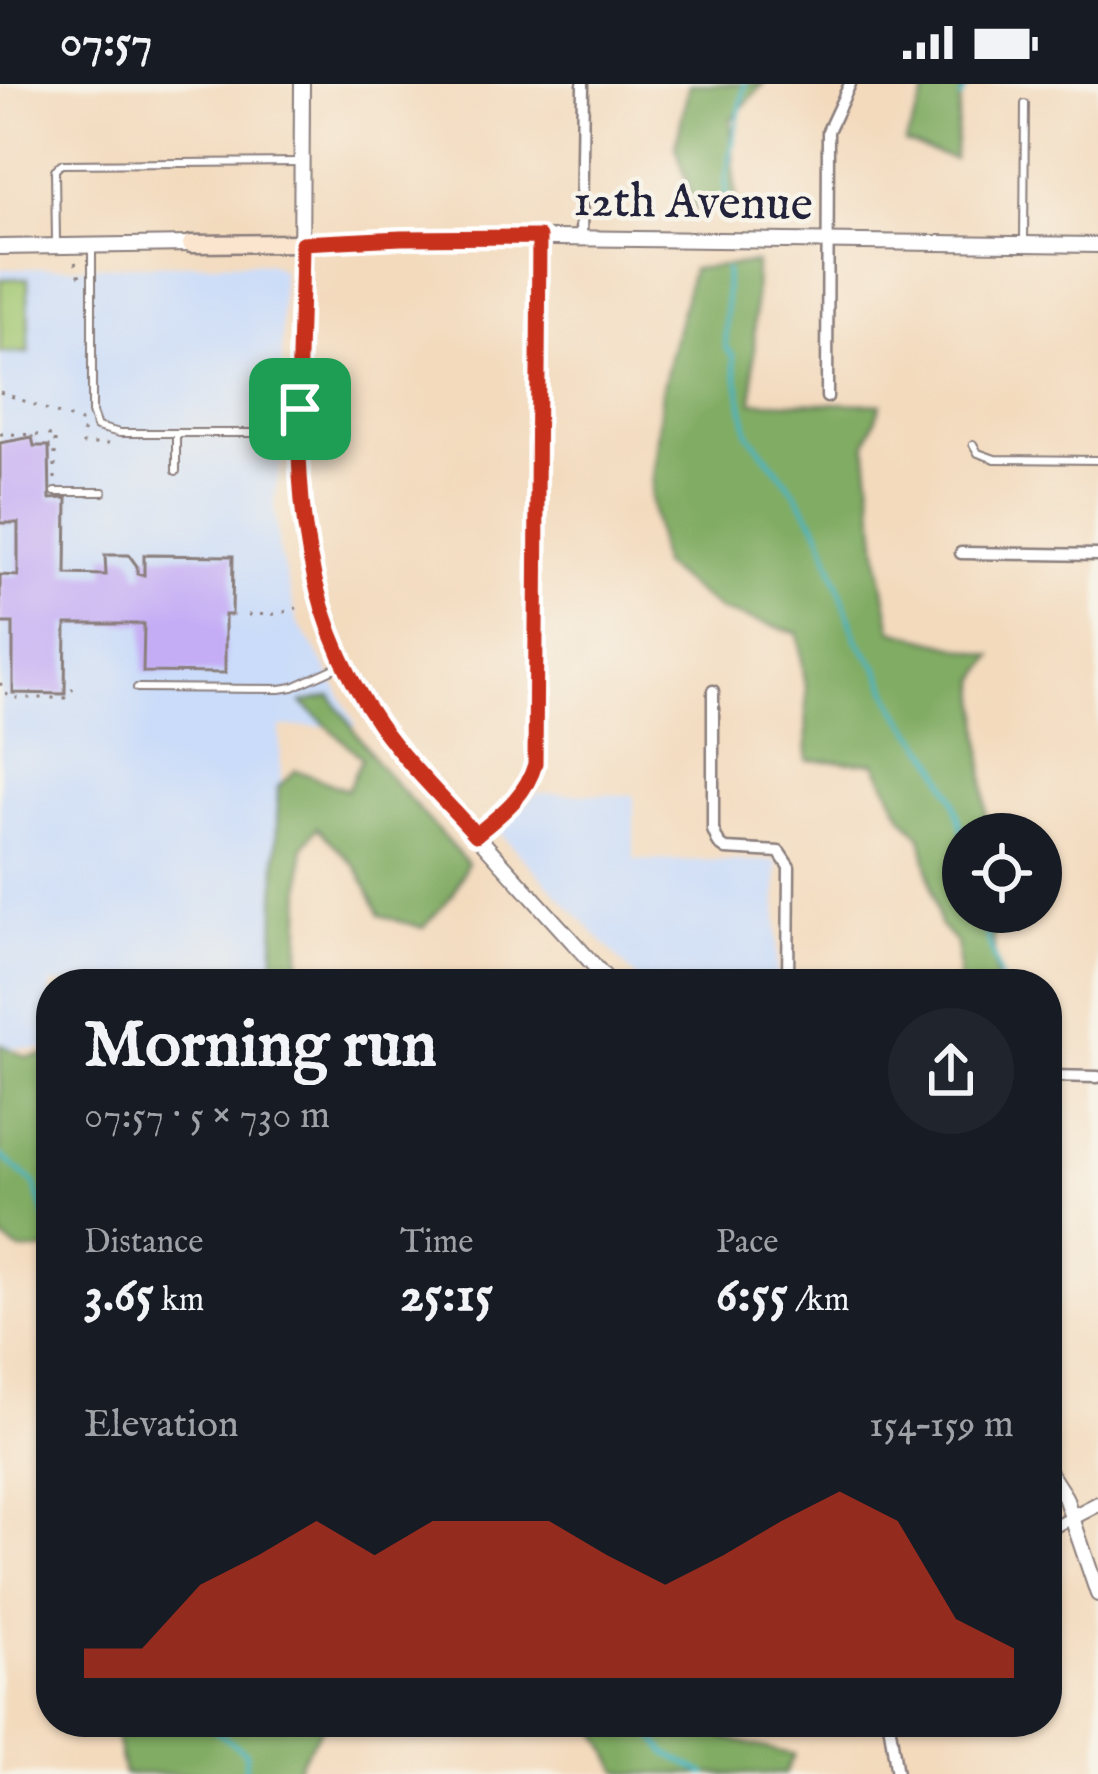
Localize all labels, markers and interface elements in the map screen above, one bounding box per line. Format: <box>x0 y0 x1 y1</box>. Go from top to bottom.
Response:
text: 07:57 <box>60 14 152 71</box>
street label: 12th Avenue <box>573 172 813 236</box>
pin <box>249 358 351 460</box>
icon: arrive <box>267 376 333 442</box>
map controls <box>942 813 1062 933</box>
button: locate <box>942 813 1062 933</box>
text: Morning run <box>84 1005 437 1089</box>
button: share <box>888 1008 1014 1134</box>
text: 07:57 · 5 × 730 m <box>84 1092 330 1141</box>
text: Distance <box>84 1222 203 1264</box>
text: Time <box>400 1222 473 1264</box>
text: Pace <box>716 1222 778 1264</box>
text: 3.65 <box>84 1264 154 1329</box>
text: 25:15 <box>400 1264 493 1329</box>
text: 6:55 <box>716 1264 788 1329</box>
text: km <box>154 1280 204 1322</box>
text: /km <box>788 1280 850 1322</box>
text: Elevation <box>84 1401 239 1450</box>
text: 154–159 m <box>869 1401 1014 1450</box>

